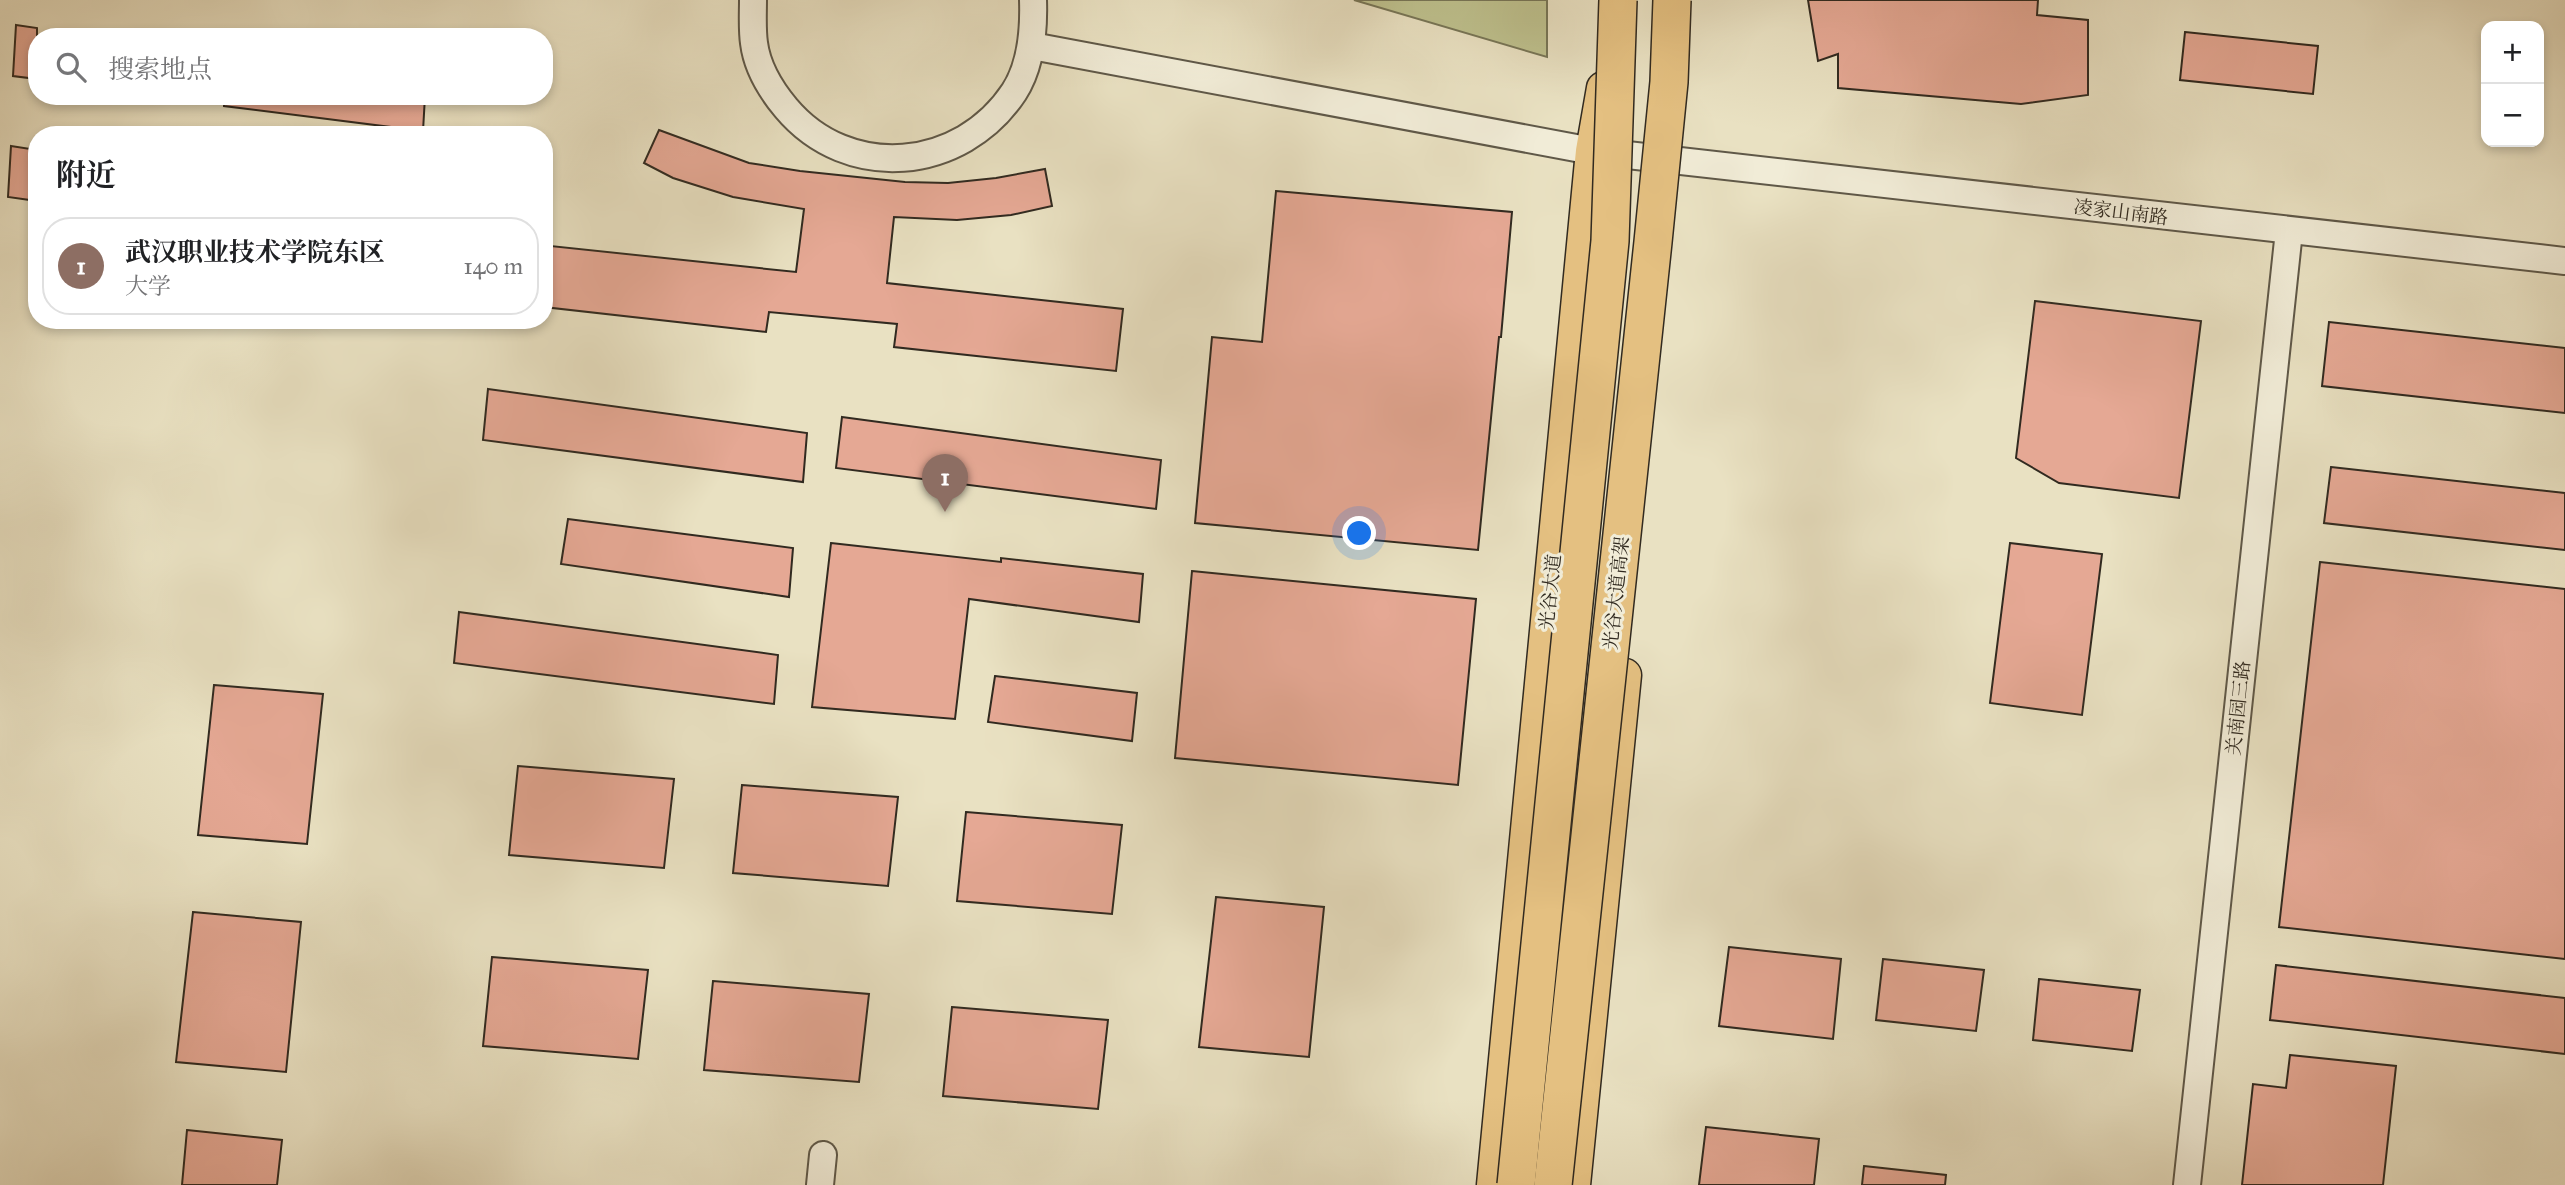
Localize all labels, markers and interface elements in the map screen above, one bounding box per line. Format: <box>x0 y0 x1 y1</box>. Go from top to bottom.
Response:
map controls <box>2481 21 2544 147</box>
button: + <box>2481 21 2544 84</box>
search box <box>28 28 553 105</box>
icon: search <box>52 48 90 86</box>
text: 搜索地点 <box>108 53 212 85</box>
button: − <box>2481 84 2544 147</box>
text: 附近 <box>56 157 116 193</box>
street label: 凌家山南路 <box>2072 195 2170 229</box>
text: 武汉职业技术学院东区 <box>125 236 385 268</box>
text: 1 <box>76 252 86 280</box>
text: 140 m <box>463 252 523 280</box>
text: 大学 <box>125 272 171 300</box>
pin: 1 <box>922 454 968 512</box>
your location <box>1342 516 1376 550</box>
street label: 光谷大道高架 <box>1599 535 1633 651</box>
street label: 光谷大道 <box>1535 553 1565 631</box>
street label: 关南园三路 <box>2222 660 2254 756</box>

